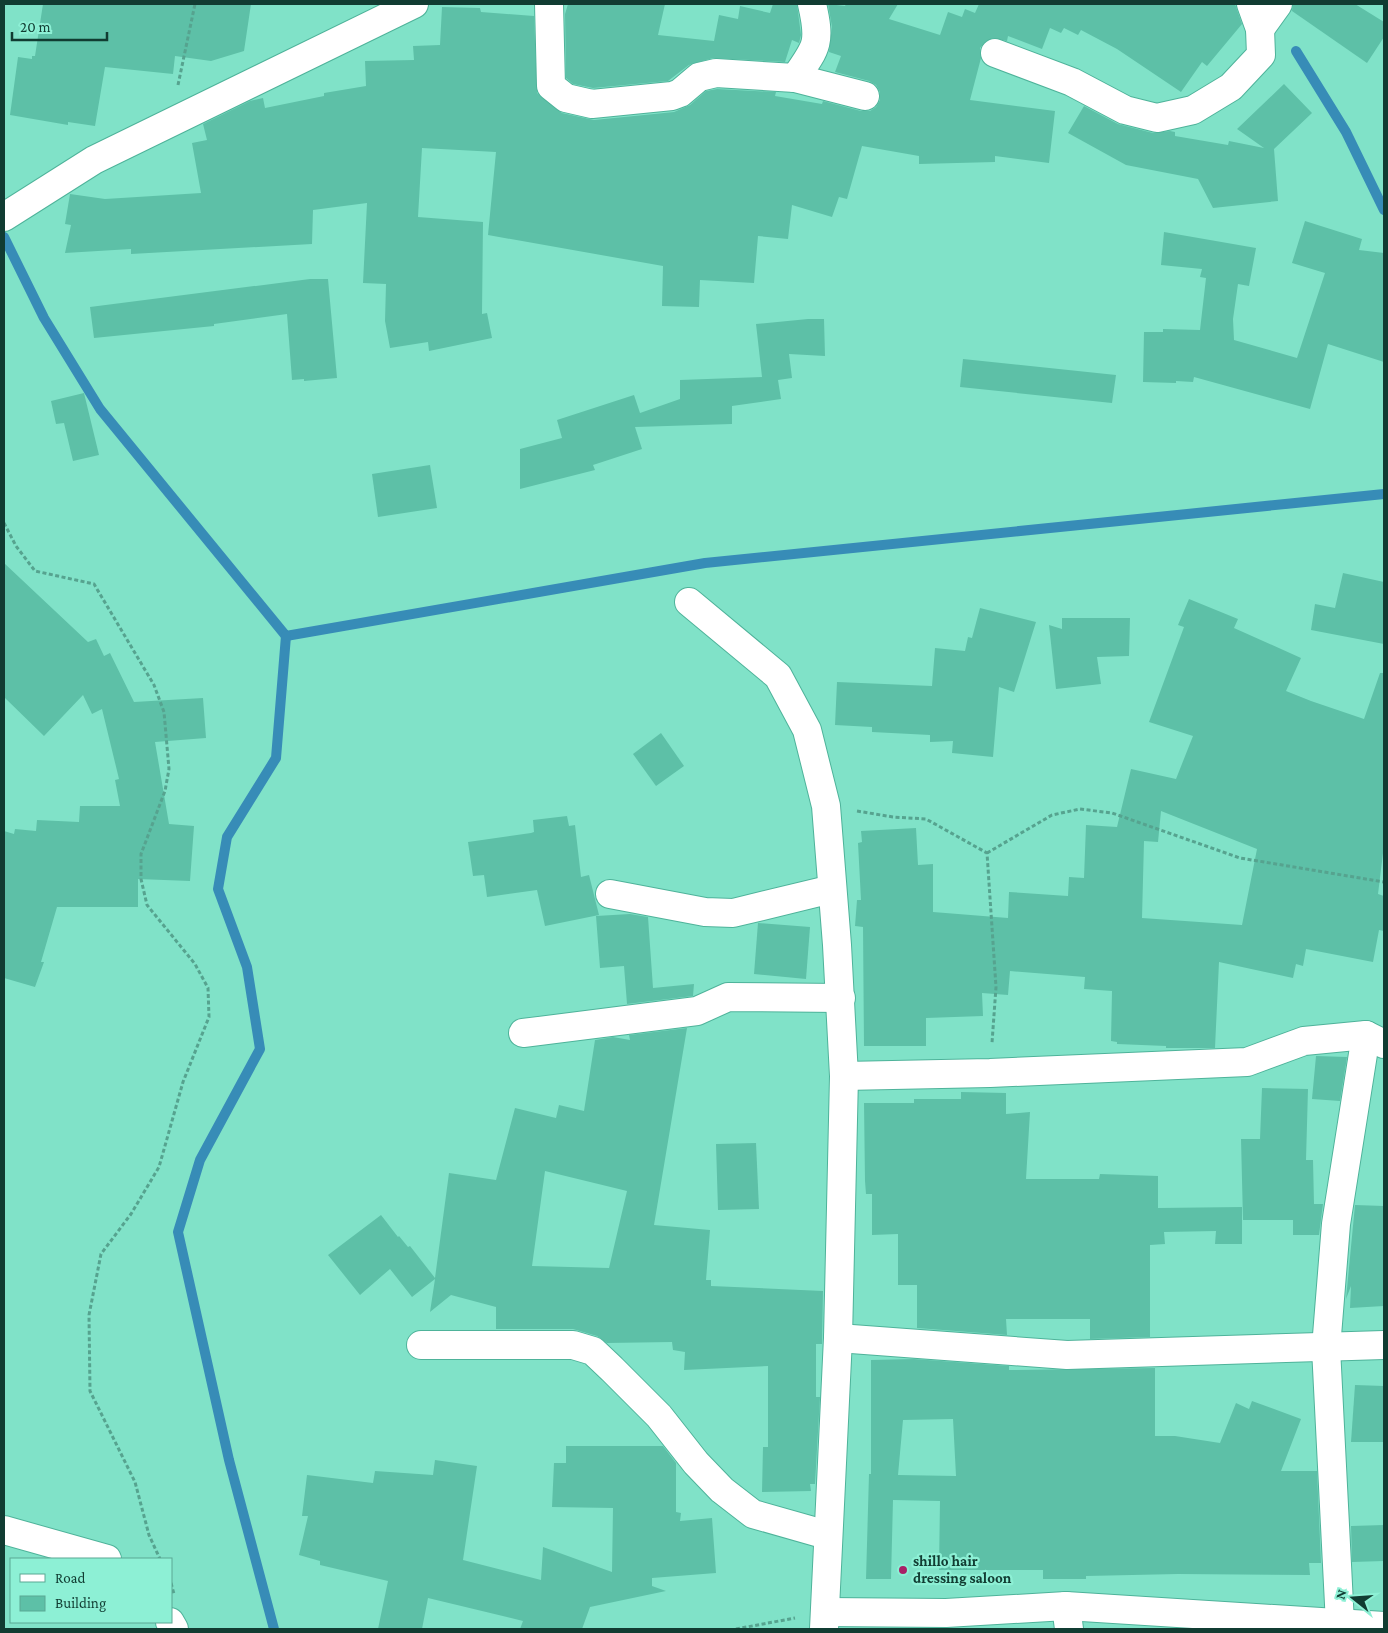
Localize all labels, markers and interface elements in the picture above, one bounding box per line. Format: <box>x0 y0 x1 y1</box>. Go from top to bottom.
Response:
scale bar <box>12 10 108 42</box>
text: 20 m <box>20 19 51 35</box>
place label: shillo hair dressing saloon <box>913 1553 1012 1586</box>
legend <box>10 1558 172 1623</box>
marker: shillo hair dressing saloon <box>897 1564 909 1576</box>
text: Road <box>55 1570 86 1586</box>
north arrow <box>1328 1573 1378 1623</box>
text: N <box>1332 1587 1350 1601</box>
text: Building <box>55 1595 106 1612</box>

